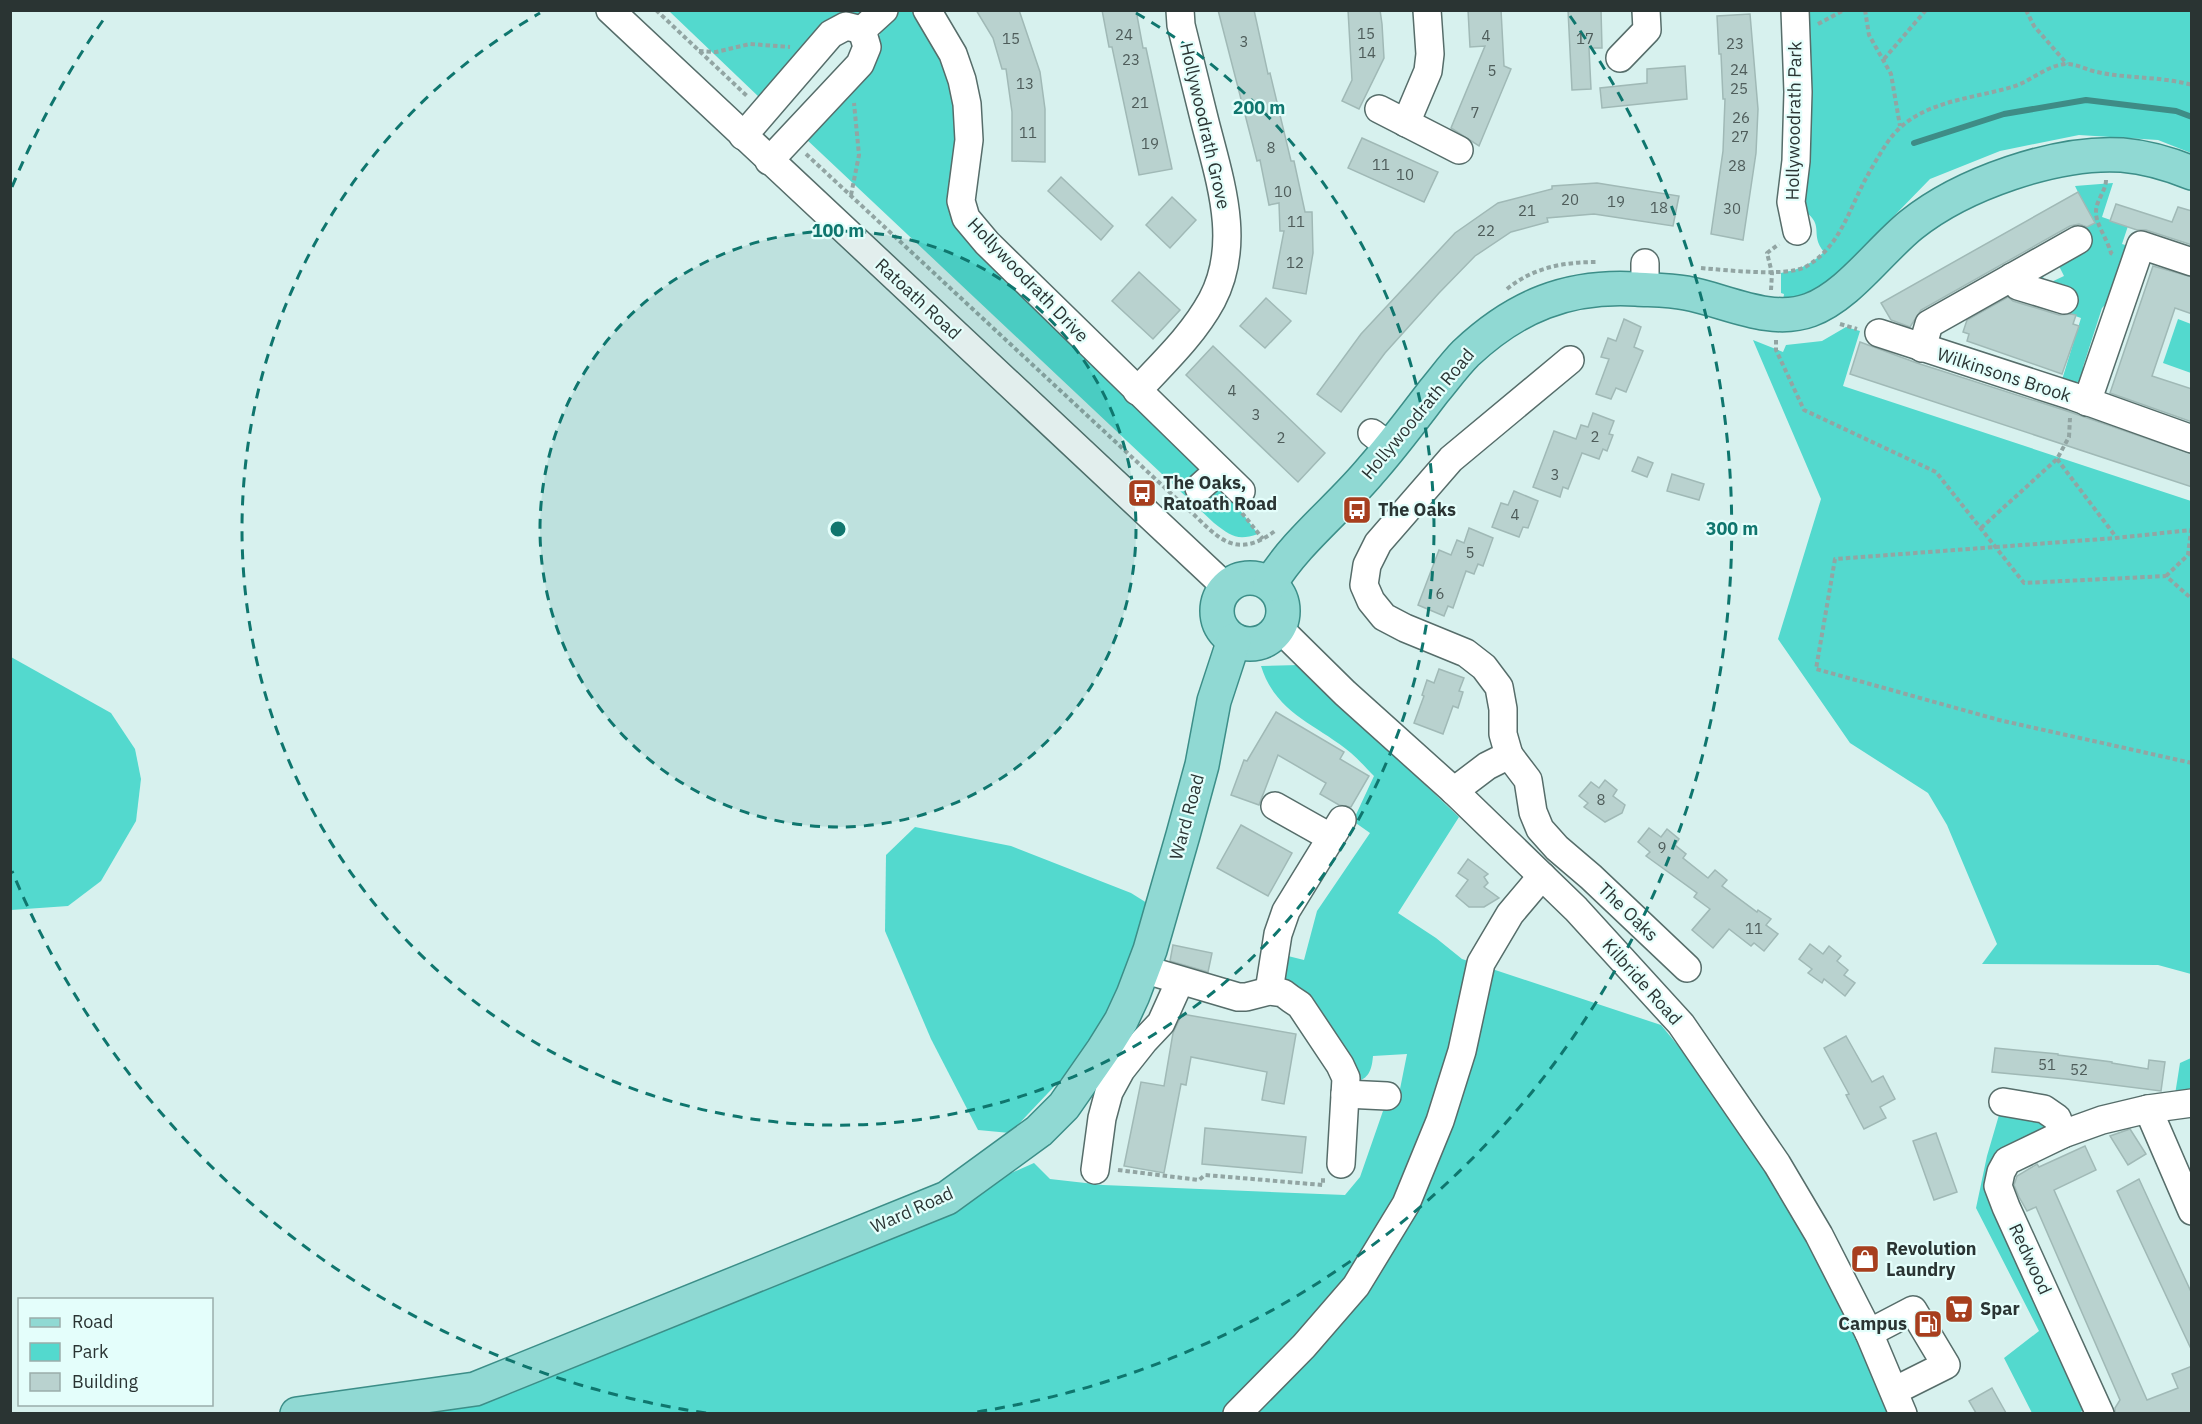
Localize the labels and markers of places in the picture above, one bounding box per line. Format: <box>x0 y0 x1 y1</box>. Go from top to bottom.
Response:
place label: The Oaks, Ratoath Road <box>1163 471 1277 515</box>
bus stop icon: The Oaks, Ratoath Road <box>1126 477 1158 509</box>
bus stop icon: The Oaks <box>1341 494 1373 526</box>
place label: The Oaks <box>1378 498 1456 521</box>
centre of rings <box>828 519 848 539</box>
place label: Revolution Laundry <box>1886 1237 1977 1281</box>
shop icon: Revolution Laundry <box>1849 1243 1881 1275</box>
supermarket icon: Spar <box>1943 1293 1975 1325</box>
place label: Spar <box>1980 1297 2020 1320</box>
fuel station icon: Campus <box>1912 1308 1944 1340</box>
place label: Campus <box>1838 1312 1907 1335</box>

